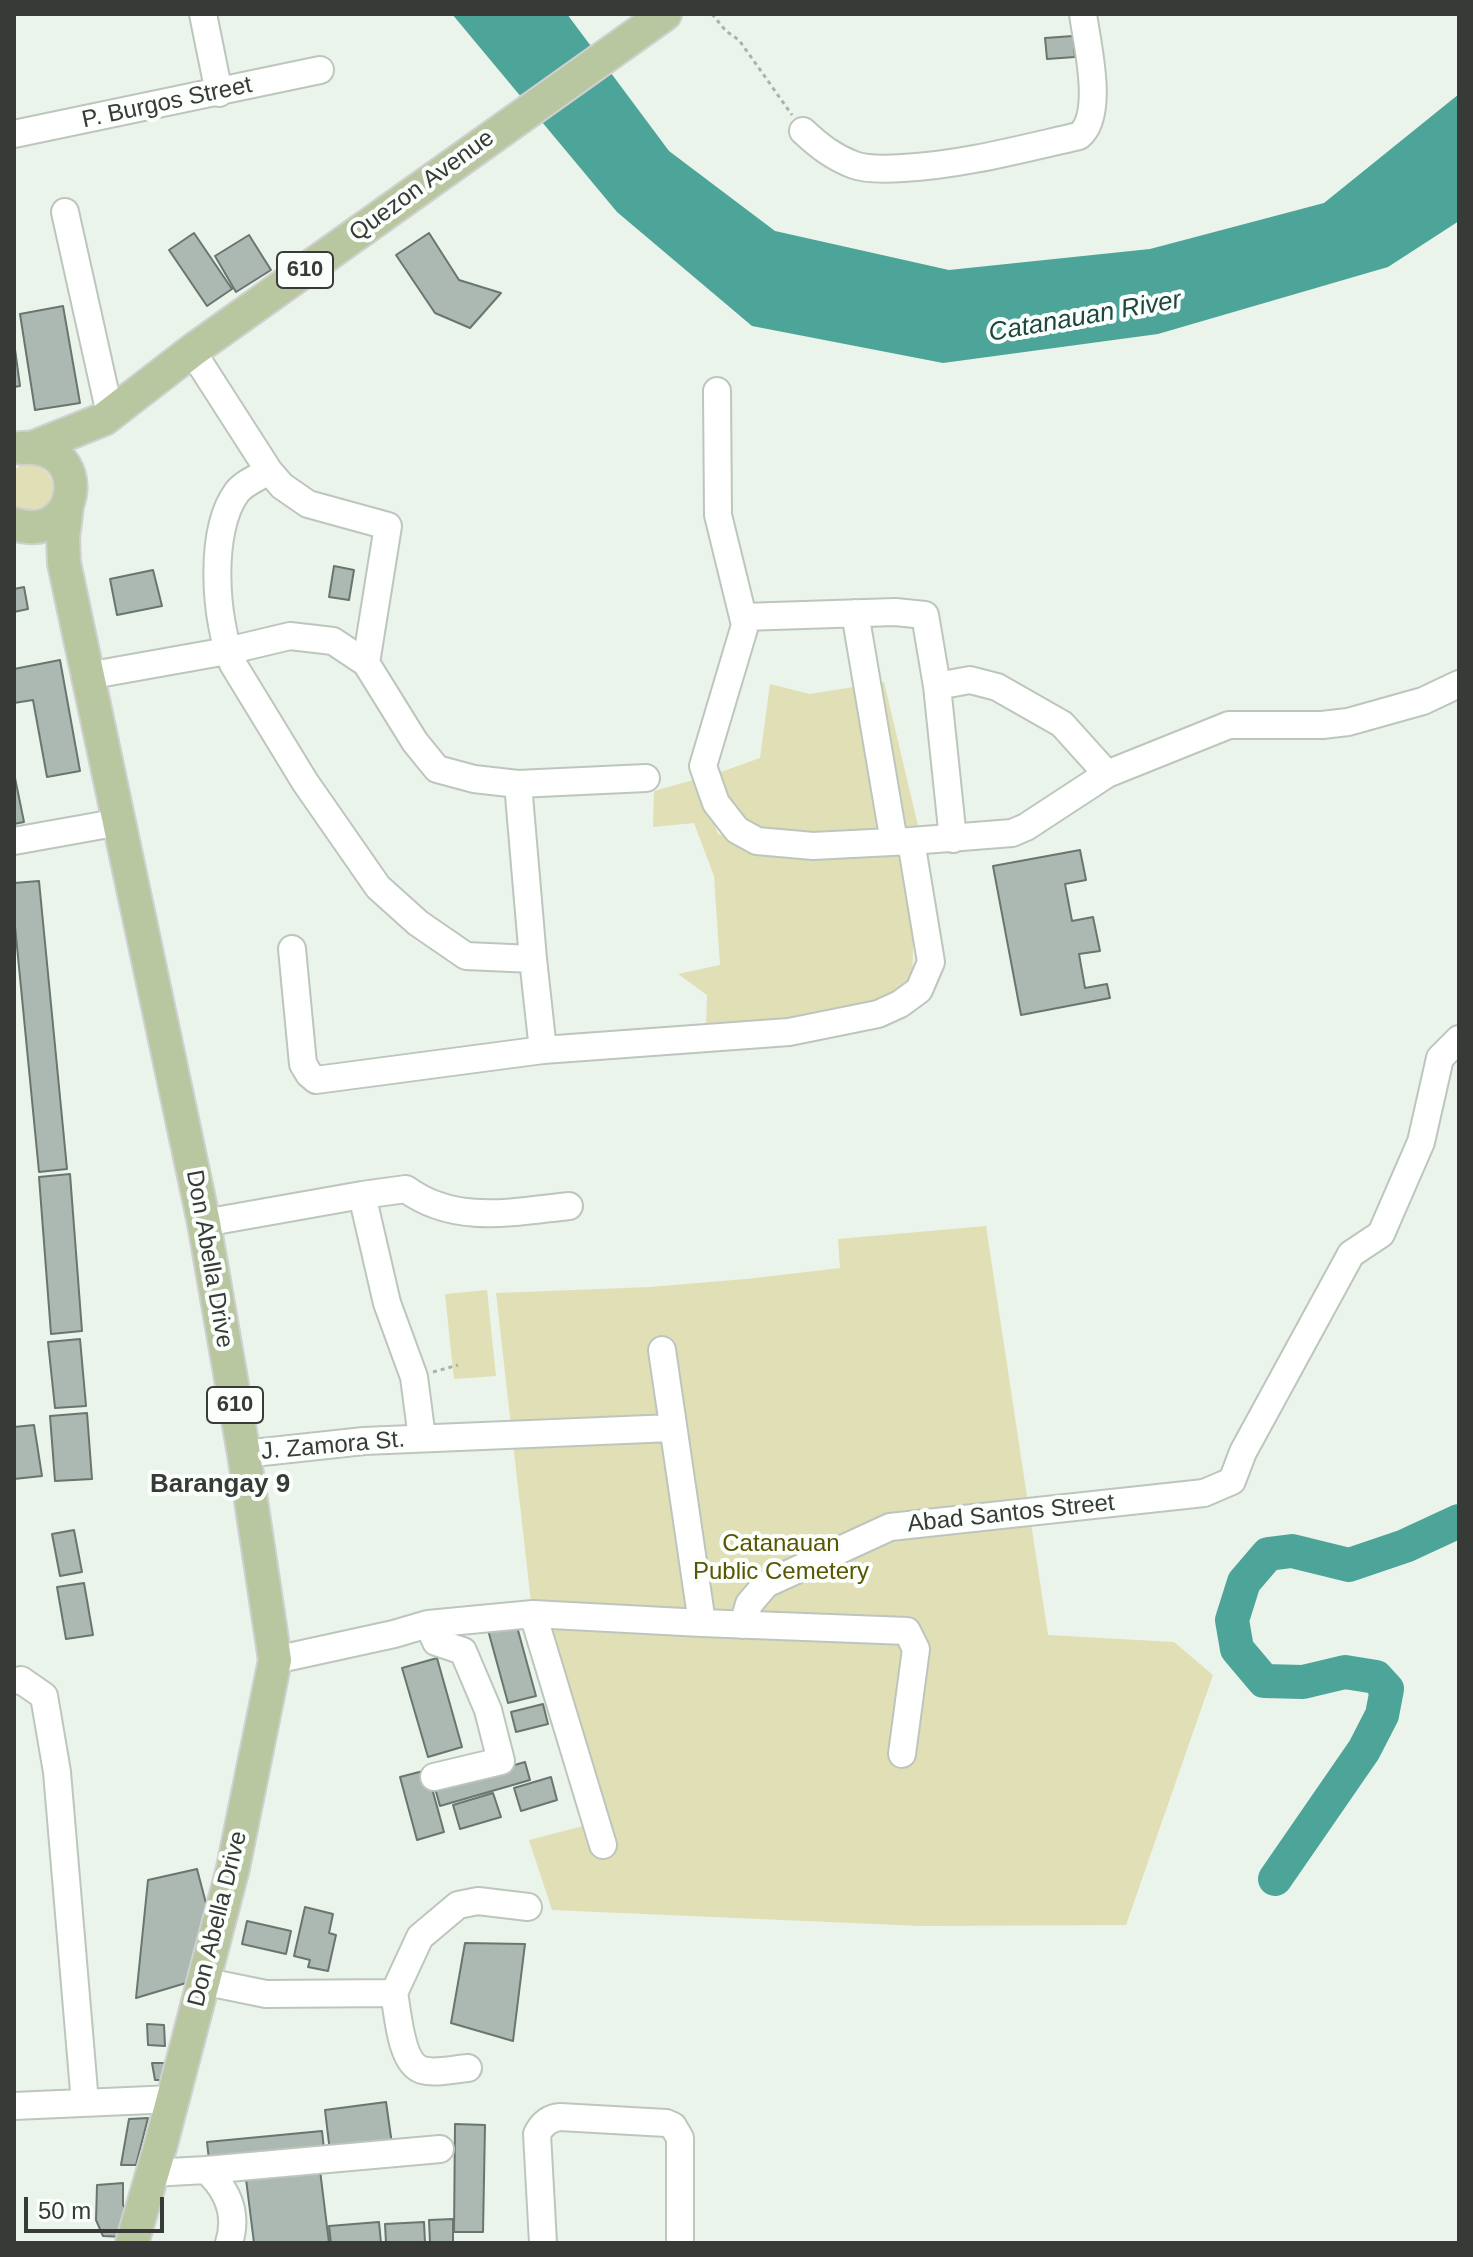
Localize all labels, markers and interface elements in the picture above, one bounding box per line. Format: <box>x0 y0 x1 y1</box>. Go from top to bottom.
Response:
street label: P. Burgos Street <box>79 71 255 135</box>
street label: Quezon Avenue <box>344 124 500 248</box>
road number: 610 <box>277 252 333 288</box>
water label: Catanauan River <box>986 285 1184 349</box>
street label: Don Abella Drive <box>179 1168 239 1350</box>
road number: 610 <box>207 1387 263 1423</box>
street label: J. Zamora St. <box>260 1425 406 1467</box>
district label: Barangay 9 <box>150 1469 290 1501</box>
street label: Abad Santos Street <box>906 1489 1116 1539</box>
park label: Catanauan Public Cemetery <box>693 1530 869 1586</box>
street label: Don Abella Drive <box>182 1828 254 2010</box>
scale bar <box>28 2181 168 2231</box>
text: 50 m <box>38 2197 91 2224</box>

